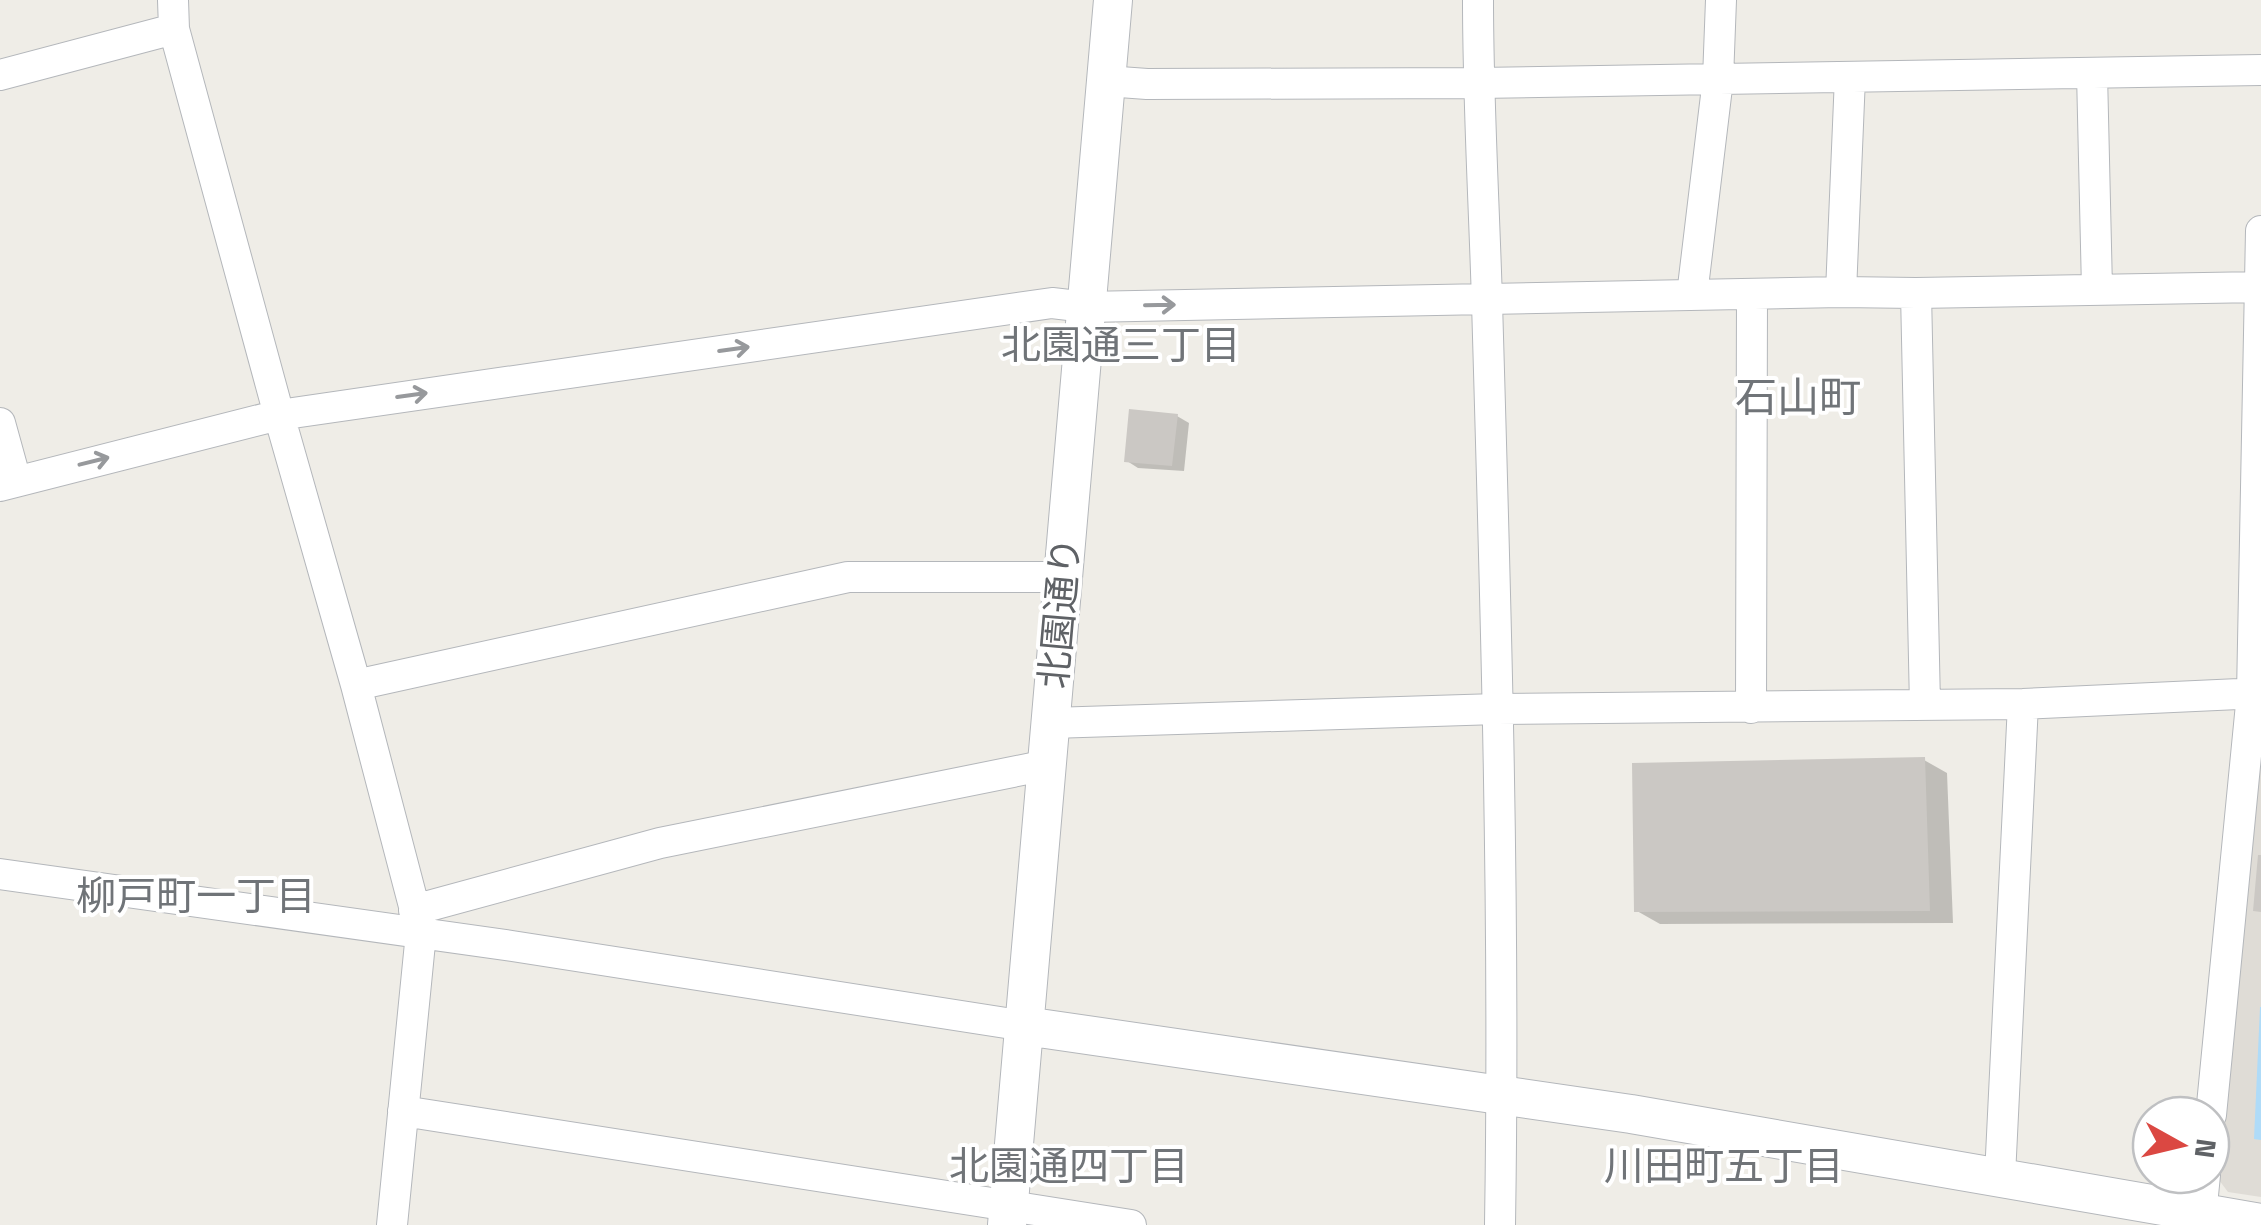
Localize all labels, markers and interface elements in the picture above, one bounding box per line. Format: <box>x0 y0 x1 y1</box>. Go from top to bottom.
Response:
one-way arrow <box>1144 295 1176 314</box>
district label: 北園通三丁目 <box>1001 314 1241 375</box>
one-way arrow <box>717 340 750 358</box>
district label: 石山町 <box>1735 364 1861 428</box>
one-way arrow <box>396 386 428 404</box>
one-way arrow <box>78 451 109 470</box>
street label: 北園通り <box>1023 535 1095 691</box>
district label: 柳戸町一丁目 <box>76 865 316 926</box>
north arrow <box>2131 1095 2231 1195</box>
district label: 北園通四丁目 <box>949 1135 1189 1196</box>
district label: 川田町五丁目 <box>1604 1135 1844 1196</box>
text: N <box>2184 1136 2229 1161</box>

